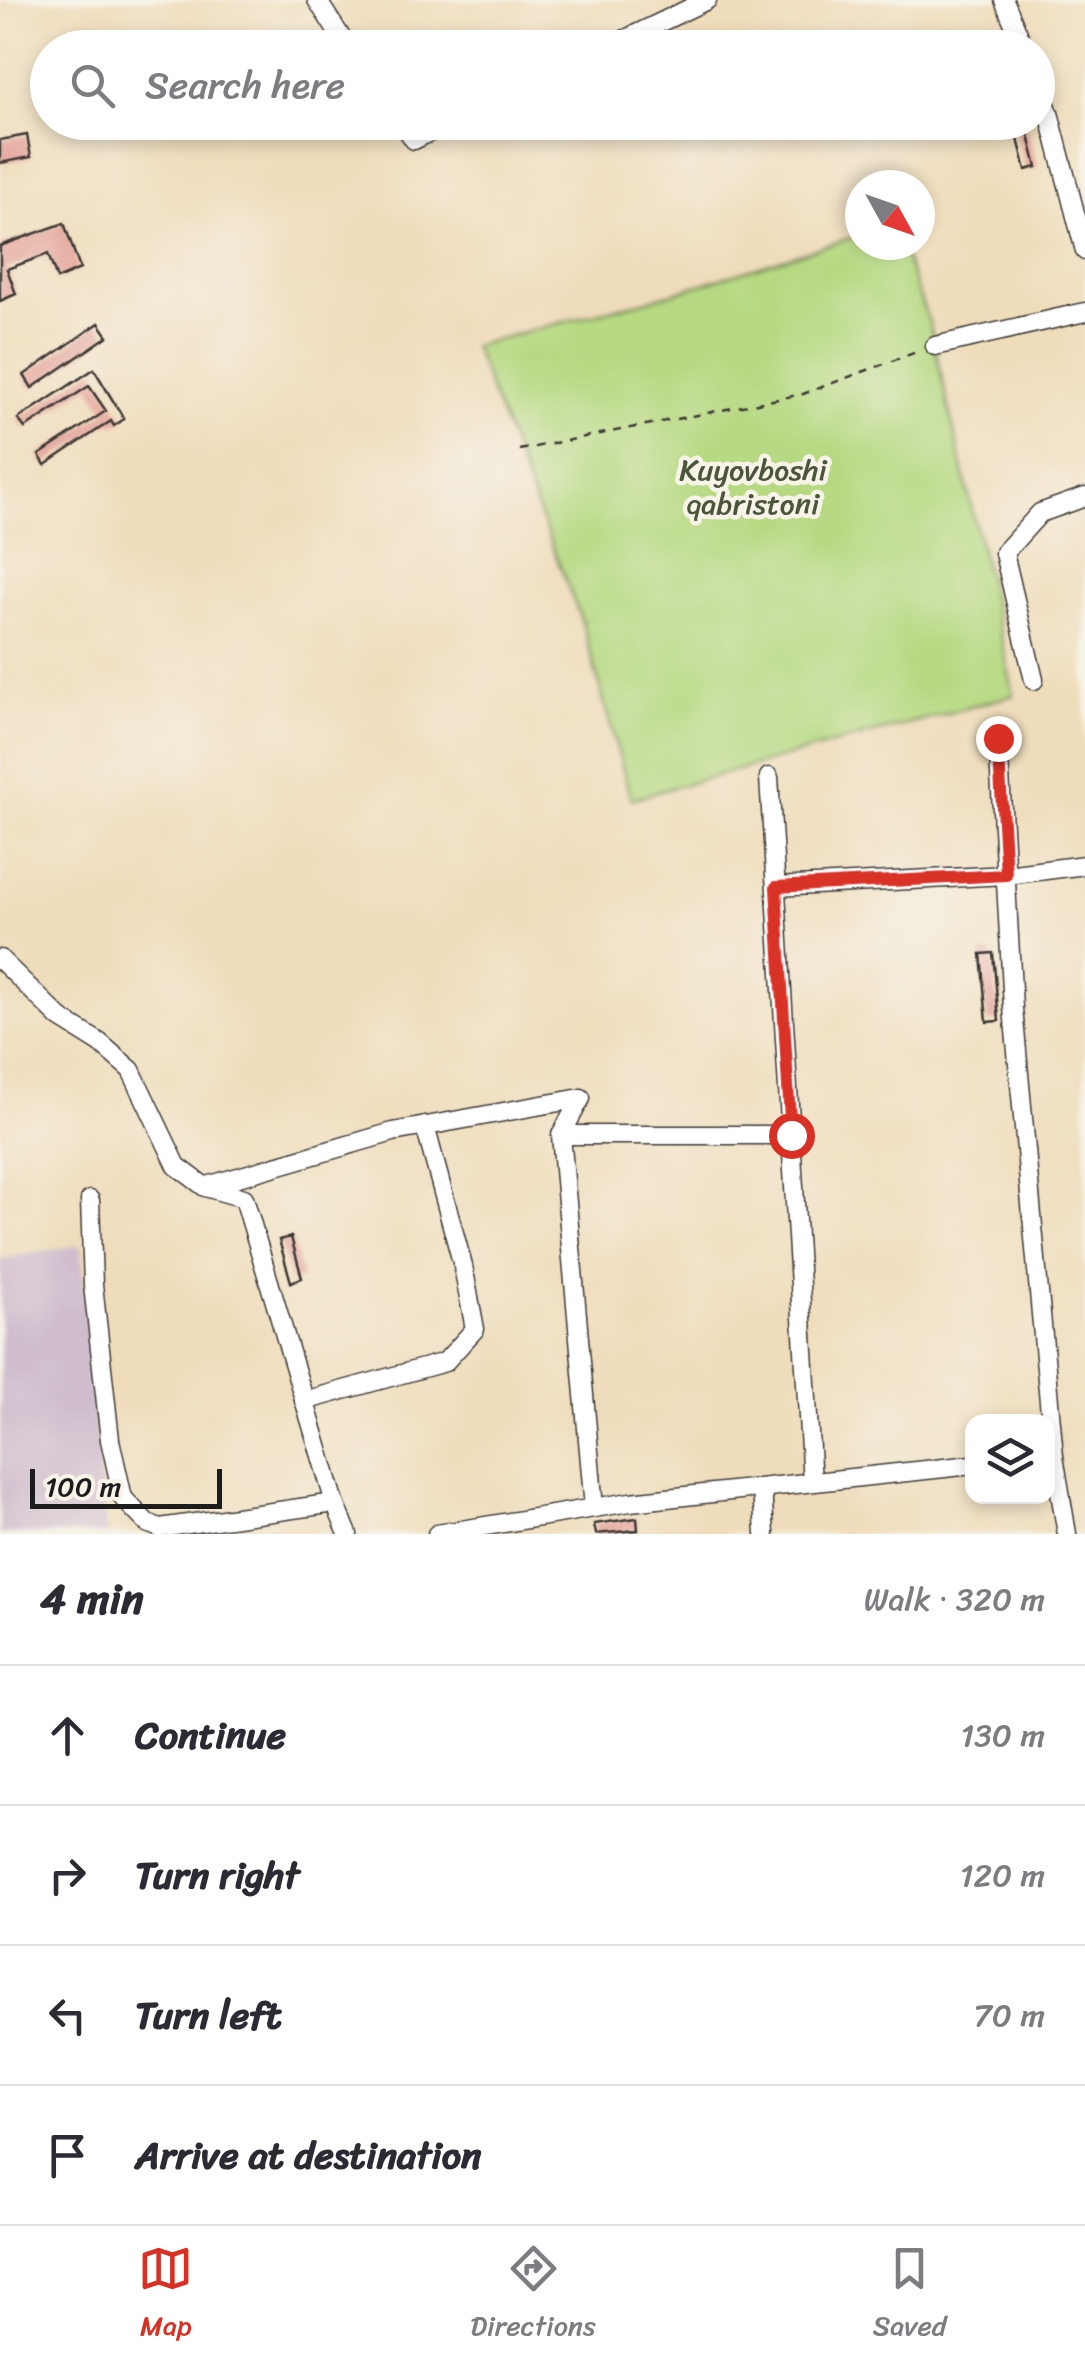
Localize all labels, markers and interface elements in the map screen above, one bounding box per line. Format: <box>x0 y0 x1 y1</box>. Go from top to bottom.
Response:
search box <box>30 30 1055 140</box>
text: Search here <box>145 52 345 119</box>
icon: search <box>65 58 120 113</box>
north arrow <box>845 170 935 260</box>
park label: Kuyovboshi qabristoni <box>679 443 829 531</box>
route end <box>976 716 1022 762</box>
route start <box>769 1113 815 1159</box>
map controls <box>965 1414 1055 1504</box>
button: layers <box>965 1414 1055 1504</box>
text: 100 m <box>45 1462 121 1511</box>
scale bar <box>30 1464 222 1508</box>
text: 4 min <box>40 1562 144 1636</box>
text: Walk · 320 m <box>864 1571 1045 1628</box>
text: Continue <box>135 1702 286 1769</box>
text: 130 m <box>961 1707 1045 1764</box>
icon: ahead <box>40 1708 95 1763</box>
text: Turn right <box>135 1842 300 1909</box>
text: 120 m <box>960 1847 1045 1904</box>
icon: right <box>40 1848 95 1903</box>
text: Turn left <box>135 1982 281 2049</box>
text: 70 m <box>974 1987 1045 2044</box>
icon: left <box>40 1988 95 2043</box>
text: Arrive at destination <box>135 2122 482 2189</box>
icon: arrive <box>40 2128 95 2183</box>
tab: Map <box>138 2241 193 2350</box>
tab: Directions <box>470 2241 596 2350</box>
tab: Saved <box>873 2241 947 2350</box>

